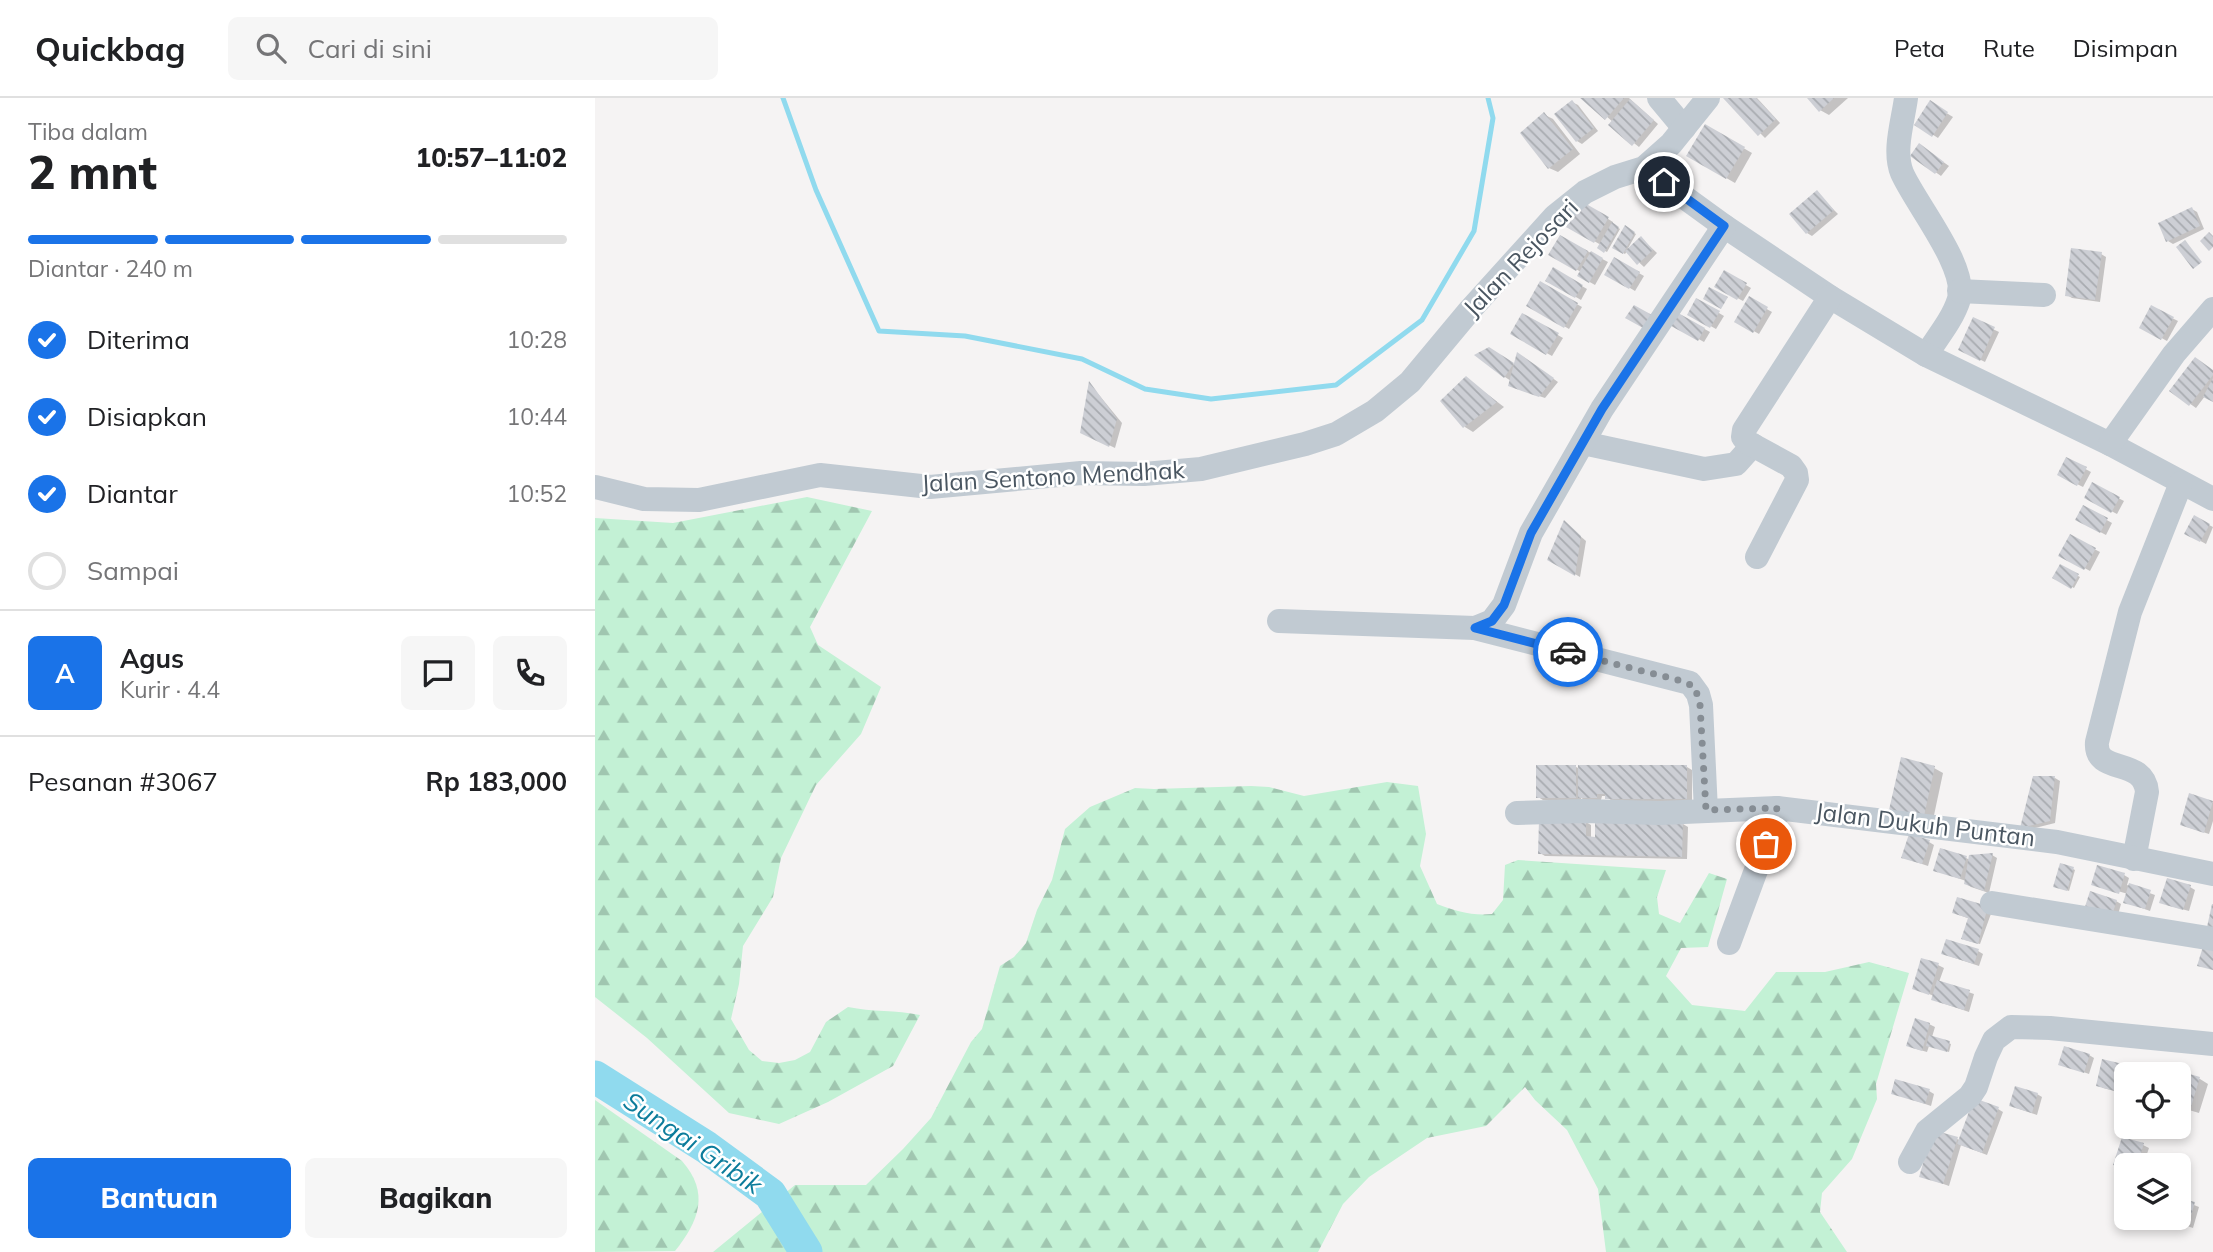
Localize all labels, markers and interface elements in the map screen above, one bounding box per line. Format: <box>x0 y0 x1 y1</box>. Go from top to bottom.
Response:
search box <box>228 17 718 80</box>
text: Quickbag <box>35 28 186 69</box>
icon: search <box>252 29 290 67</box>
text: Cari di sini <box>308 32 432 65</box>
text: Peta <box>1894 33 1945 63</box>
text: Rute <box>1983 33 2035 63</box>
text: Disimpan <box>2073 33 2178 63</box>
text: Tiba dalam <box>28 117 148 146</box>
text: 10:57–11:02 <box>416 141 567 174</box>
text: 2 mnt <box>28 143 157 201</box>
pin <box>1634 152 1694 212</box>
icon: home <box>1645 163 1683 201</box>
street label: Jalan Rejosari <box>1457 192 1584 322</box>
text: Diantar · 240 m <box>28 254 193 283</box>
icon: check <box>28 321 66 359</box>
text: Diterima <box>87 323 190 356</box>
text: 10:28 <box>507 325 567 354</box>
icon: check <box>28 398 66 436</box>
text: Disiapkan <box>87 400 207 433</box>
text: 10:44 <box>507 402 567 431</box>
street label: Jalan Sentono Mendhak <box>920 454 1186 498</box>
icon: check <box>28 475 66 513</box>
text: Diantar <box>87 477 178 510</box>
text: 10:52 <box>507 479 567 508</box>
text: Sampai <box>87 554 179 587</box>
courier <box>1533 617 1603 687</box>
icon: car <box>1549 633 1587 671</box>
button: chat <box>401 636 475 710</box>
button: phone <box>493 636 567 710</box>
text: Agus <box>120 642 184 675</box>
text: A <box>55 657 75 690</box>
text: Kurir · 4.4 <box>120 675 220 704</box>
text: Pesanan #3067 <box>28 765 218 798</box>
text: Rp 183,000 <box>425 765 567 798</box>
street label: Jalan Dukuh Puntan <box>1813 796 2037 852</box>
pin <box>1736 814 1796 874</box>
icon: bag <box>1747 825 1785 863</box>
map controls <box>2114 1062 2191 1230</box>
button: locate <box>2114 1062 2191 1139</box>
water label: Sungai Gribik <box>618 1084 770 1201</box>
button: layers <box>2114 1153 2191 1230</box>
button: Bantuan <box>28 1158 291 1238</box>
button: Bagikan <box>305 1158 567 1238</box>

